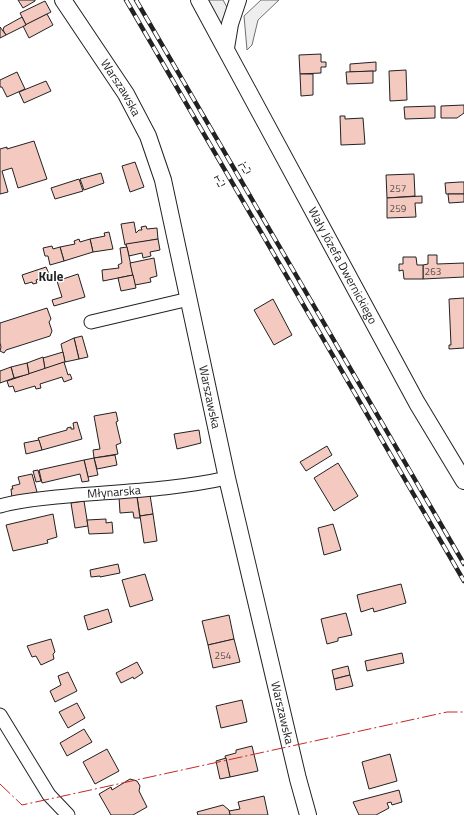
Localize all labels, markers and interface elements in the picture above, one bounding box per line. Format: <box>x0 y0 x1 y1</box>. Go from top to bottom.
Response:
street label: Warszawska <box>96 55 146 119</box>
house number: 257 <box>390 181 406 196</box>
house number: 259 <box>390 201 407 216</box>
street label: Wały Józefa Dwernickiego <box>304 203 383 327</box>
house number: 263 <box>425 264 441 279</box>
district label: Kule <box>39 266 64 286</box>
street label: Warszawska <box>194 364 226 430</box>
street label: Młynarska <box>86 480 141 503</box>
house number: 254 <box>215 648 232 663</box>
street label: Warszawska <box>266 679 299 746</box>

